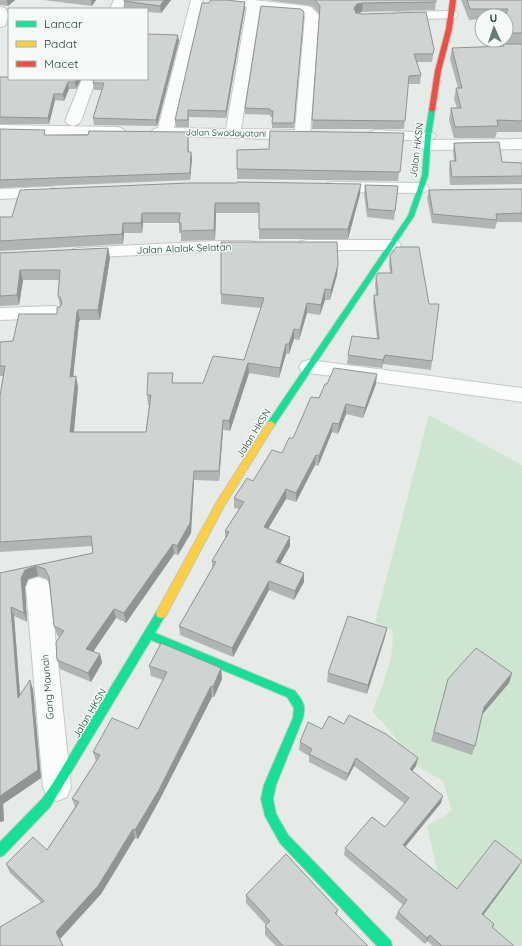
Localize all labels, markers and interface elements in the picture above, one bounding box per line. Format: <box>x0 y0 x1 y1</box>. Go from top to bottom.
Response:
legend <box>8 8 148 80</box>
north arrow <box>474 8 514 48</box>
text: U <box>489 11 498 25</box>
text: Lancar <box>44 16 83 31</box>
text: Padat <box>44 36 77 51</box>
text: Macet <box>44 56 78 71</box>
street label: Jalan HKSN <box>407 122 426 178</box>
street label: Jalan Swadayatani <box>186 126 266 139</box>
street label: Jalan Alalak Selatan <box>136 240 232 257</box>
street label: Jalan HKSN <box>233 406 274 460</box>
street label: Gang Maunah <box>38 654 57 720</box>
street label: Jalan HKSN <box>70 686 109 740</box>

